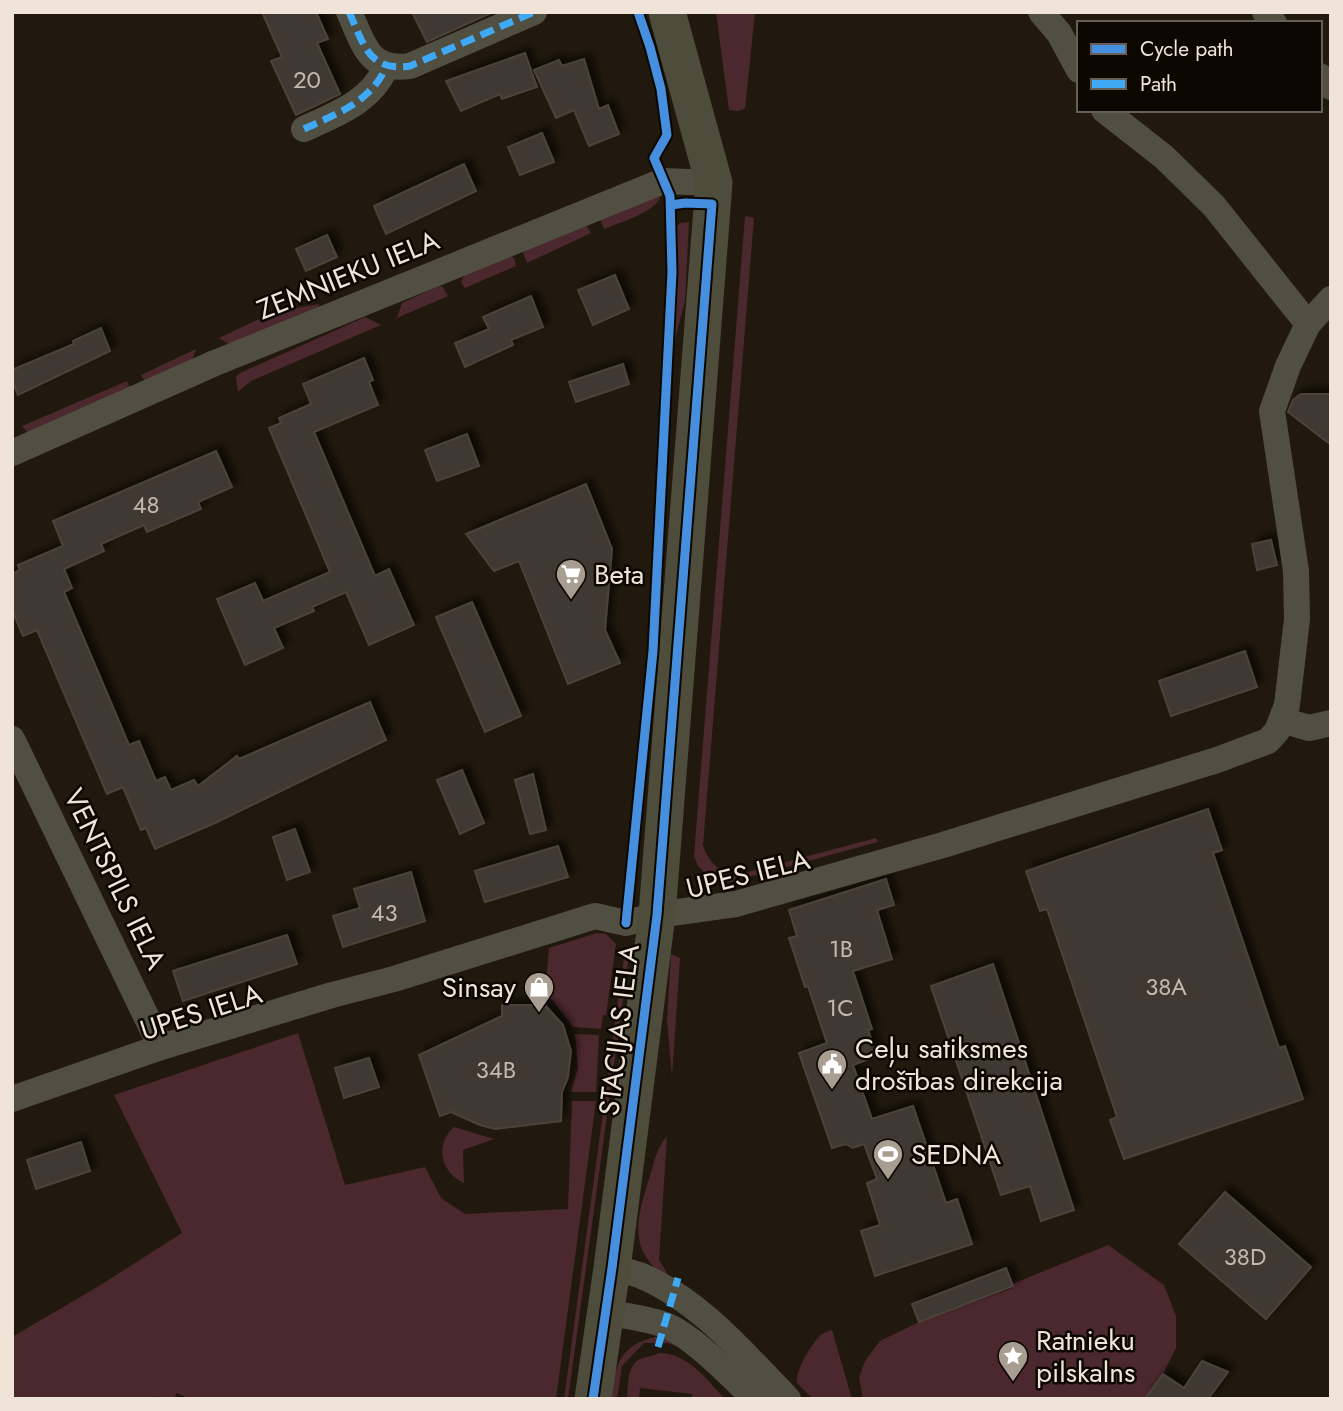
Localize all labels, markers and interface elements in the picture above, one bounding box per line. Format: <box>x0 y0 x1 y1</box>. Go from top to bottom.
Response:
legend <box>1077 21 1322 112</box>
text: Cycle path <box>1140 34 1233 64</box>
house number: 20 <box>293 62 321 97</box>
text: Path <box>1140 69 1177 99</box>
street label: ZEMNIEKU IELA <box>251 220 446 330</box>
house number: 48 <box>132 487 160 522</box>
place label: Beta <box>594 554 644 595</box>
supermarket icon: Beta <box>554 557 588 601</box>
street label: VENTSPILS IELA <box>53 782 177 977</box>
street label: UPES IELA <box>682 839 815 909</box>
house number: 43 <box>370 895 398 930</box>
house number: 1B <box>829 931 853 966</box>
street label: STACIJAS IELA <box>588 941 650 1118</box>
place label: Sinsay <box>442 967 517 1008</box>
house number: 38A <box>1145 969 1187 1004</box>
shop icon: Sinsay <box>522 970 556 1014</box>
street label: UPES IELA <box>135 973 268 1051</box>
house number: 1C <box>826 990 854 1025</box>
place label: Ceļu satiksmes drošības direkcija <box>855 1028 1063 1101</box>
public building icon: Ceļu satiksmes drošības direkcija <box>815 1047 849 1091</box>
house number: 34B <box>476 1052 516 1087</box>
place label: SEDNA <box>911 1134 1001 1175</box>
sports icon: SEDNA <box>871 1137 905 1181</box>
house number: 38D <box>1224 1239 1266 1274</box>
place label: Ratnieku pilskalns <box>1036 1320 1135 1393</box>
place icon: Ratnieku pilskalns <box>996 1339 1030 1383</box>

